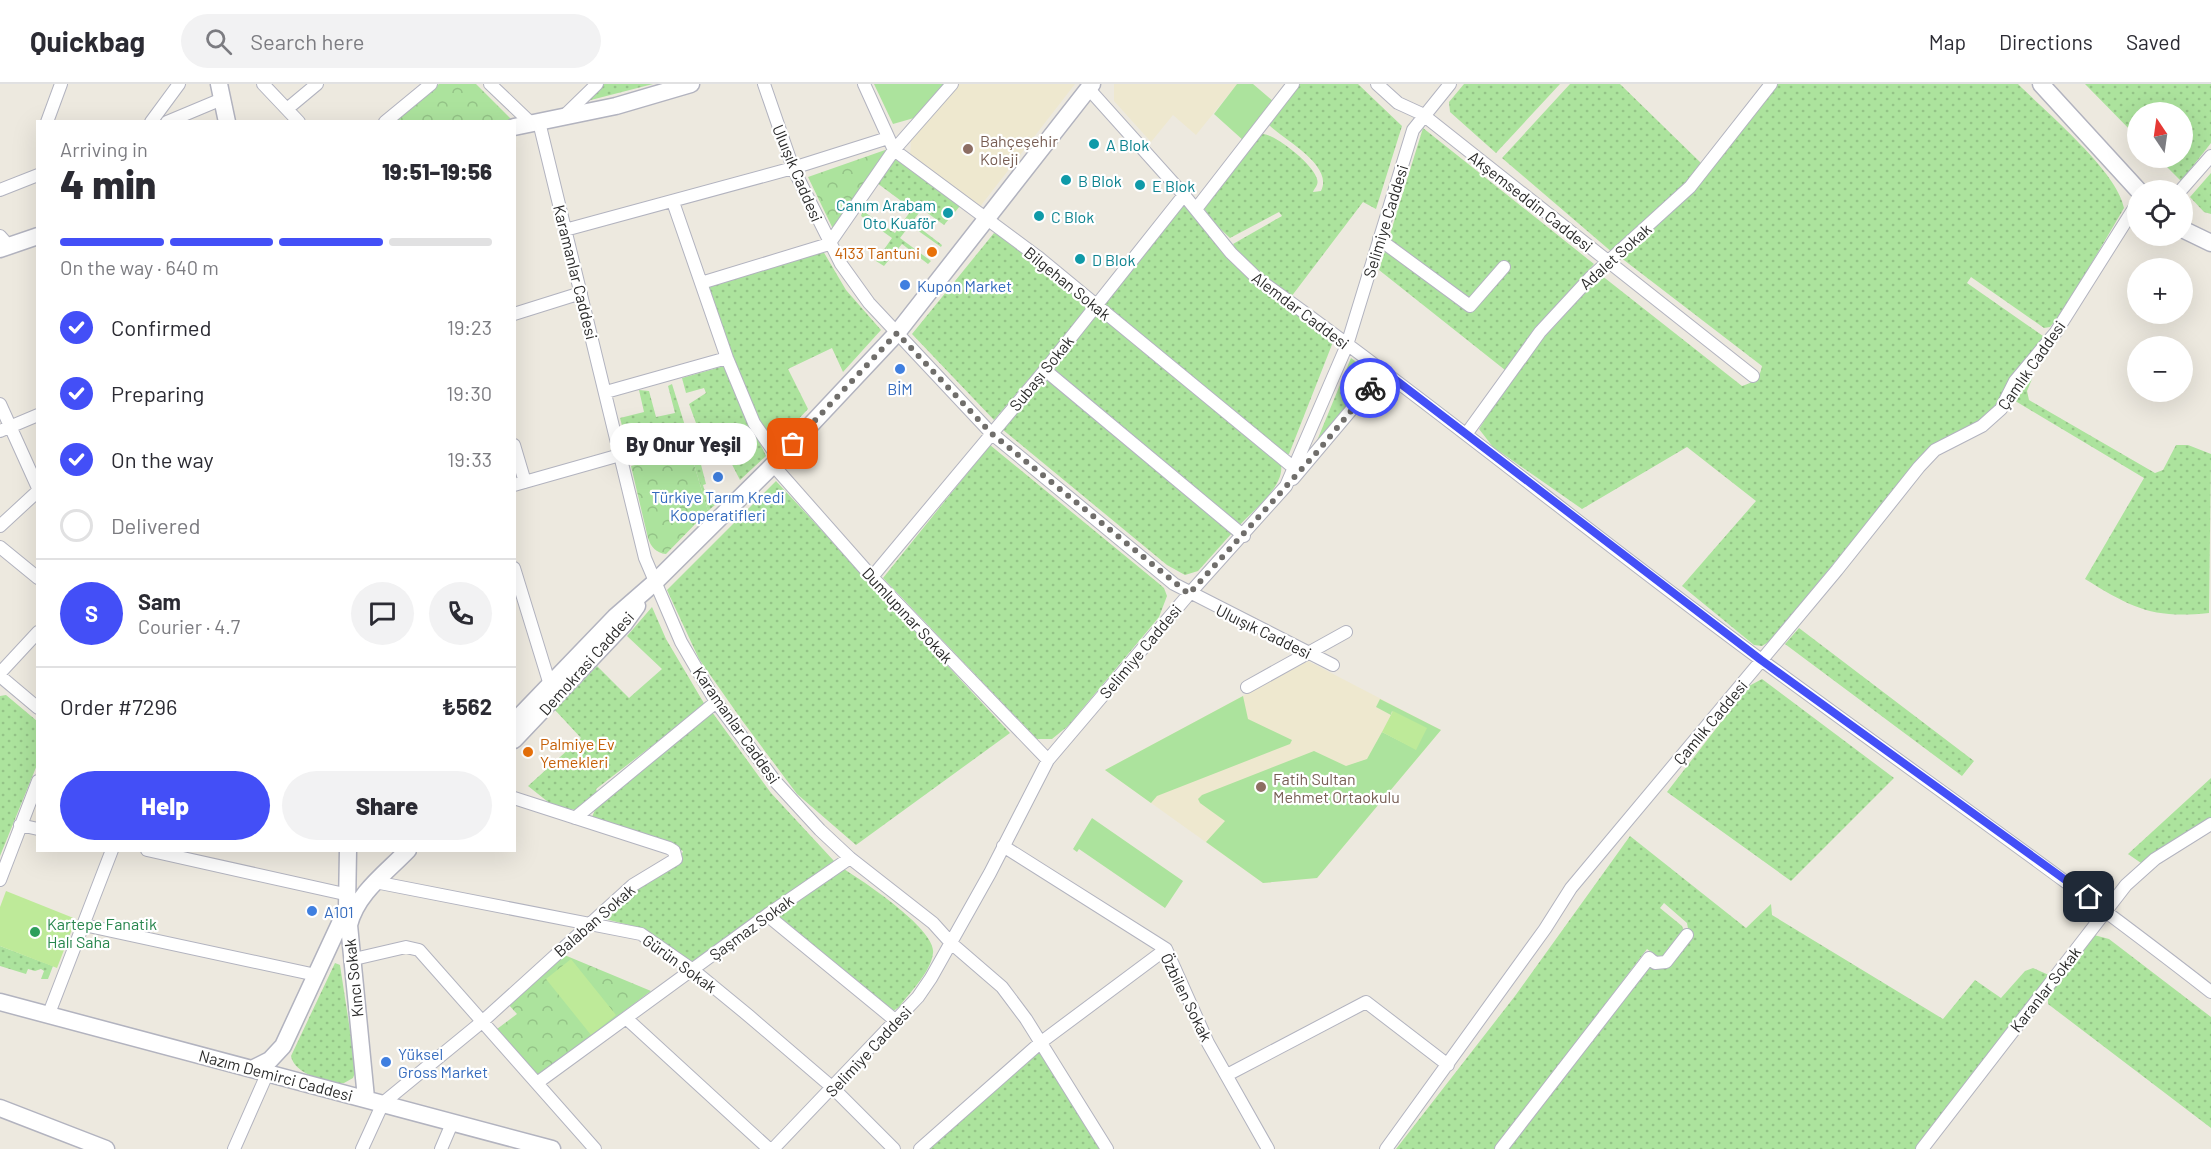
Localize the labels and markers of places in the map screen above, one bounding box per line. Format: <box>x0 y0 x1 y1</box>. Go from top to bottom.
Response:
place label: Bahçeşehir Koleji <box>980 131 1058 168</box>
place label: A Blok <box>1106 135 1149 154</box>
marker: A Blok <box>1087 137 1101 151</box>
marker: Bahçeşehir Koleji <box>961 142 975 156</box>
place label: B Blok <box>1078 171 1122 190</box>
marker: B Blok <box>1059 173 1073 187</box>
place label: E Blok <box>1152 176 1195 195</box>
marker: E Blok <box>1133 178 1147 192</box>
place label: Canım Arabam Oto Kuaför <box>836 195 936 232</box>
marker: Canım Arabam Oto Kuaför <box>941 206 955 220</box>
place label: C Blok <box>1051 207 1094 226</box>
marker: C Blok <box>1032 209 1046 223</box>
place label: 4133 Tantuni <box>835 243 920 262</box>
marker: 4133 Tantuni <box>925 245 939 259</box>
place label: D Blok <box>1092 250 1136 269</box>
marker: D Blok <box>1073 252 1087 266</box>
place label: Kupon Market <box>917 276 1012 295</box>
marker: Kupon Market <box>898 278 912 292</box>
marker: BİM <box>893 362 907 376</box>
place label: BİM <box>887 379 913 398</box>
pin <box>767 418 818 469</box>
callout: By Onur Yeşil <box>610 423 757 465</box>
marker: Türkiye Tarım Kredi Kooperatifleri <box>711 470 725 484</box>
place label: Türkiye Tarım Kredi Kooperatifleri <box>651 487 785 524</box>
place label: Palmiye Ev Yemekleri <box>540 734 615 771</box>
marker: Palmiye Ev Yemekleri <box>521 745 535 759</box>
place label: Fatih Sultan Mehmet Ortaokulu <box>1273 769 1400 806</box>
marker: Fatih Sultan Mehmet Ortaokulu <box>1254 780 1268 794</box>
pin <box>2063 871 2114 922</box>
place label: A101 <box>324 902 354 921</box>
marker: A101 <box>305 904 319 918</box>
place label: Kartepe Fanatik Halı Saha <box>47 914 157 951</box>
marker: Kartepe Fanatik Halı Saha <box>28 925 42 939</box>
place label: Yüksel Gross Market <box>398 1044 488 1081</box>
marker: Yüksel Gross Market <box>379 1055 393 1069</box>

